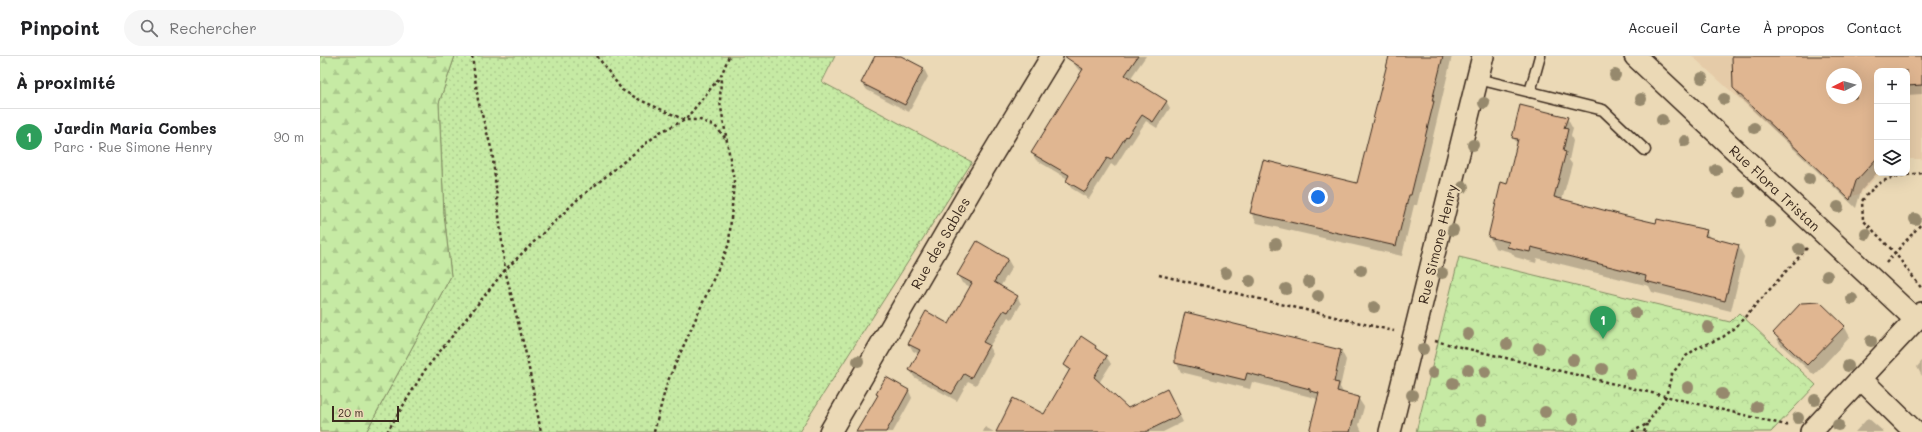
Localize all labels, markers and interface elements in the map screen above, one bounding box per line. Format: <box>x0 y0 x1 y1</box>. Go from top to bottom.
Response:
search box <box>124 10 404 46</box>
text: Pinpoint <box>20 15 100 40</box>
icon: search <box>138 17 160 39</box>
text: Rechercher <box>170 18 257 38</box>
text: Accueil <box>1628 18 1678 37</box>
text: Carte <box>1700 18 1741 37</box>
text: À propos <box>1763 18 1825 37</box>
text: Contact <box>1847 18 1902 37</box>
north arrow <box>1826 68 1862 104</box>
map controls <box>1874 68 1910 176</box>
button: + <box>1874 68 1910 104</box>
text: À proximité <box>16 71 115 93</box>
button: − <box>1874 104 1910 140</box>
text: Jardin Maria Combes <box>54 118 217 138</box>
text: 1 <box>26 128 32 145</box>
text: 90 m <box>274 128 304 145</box>
text: Parc · Rue Simone Henry <box>54 138 212 155</box>
button: layers <box>1874 140 1910 176</box>
street label: Rue Flora Tristan <box>1725 141 1825 235</box>
street label: Rue Simone Henry <box>1413 182 1461 306</box>
your location <box>1308 187 1328 207</box>
street label: Rue des Sables <box>906 194 974 292</box>
pin: 1 <box>1590 306 1616 339</box>
scale bar <box>332 404 399 423</box>
text: 20 m <box>338 405 363 420</box>

